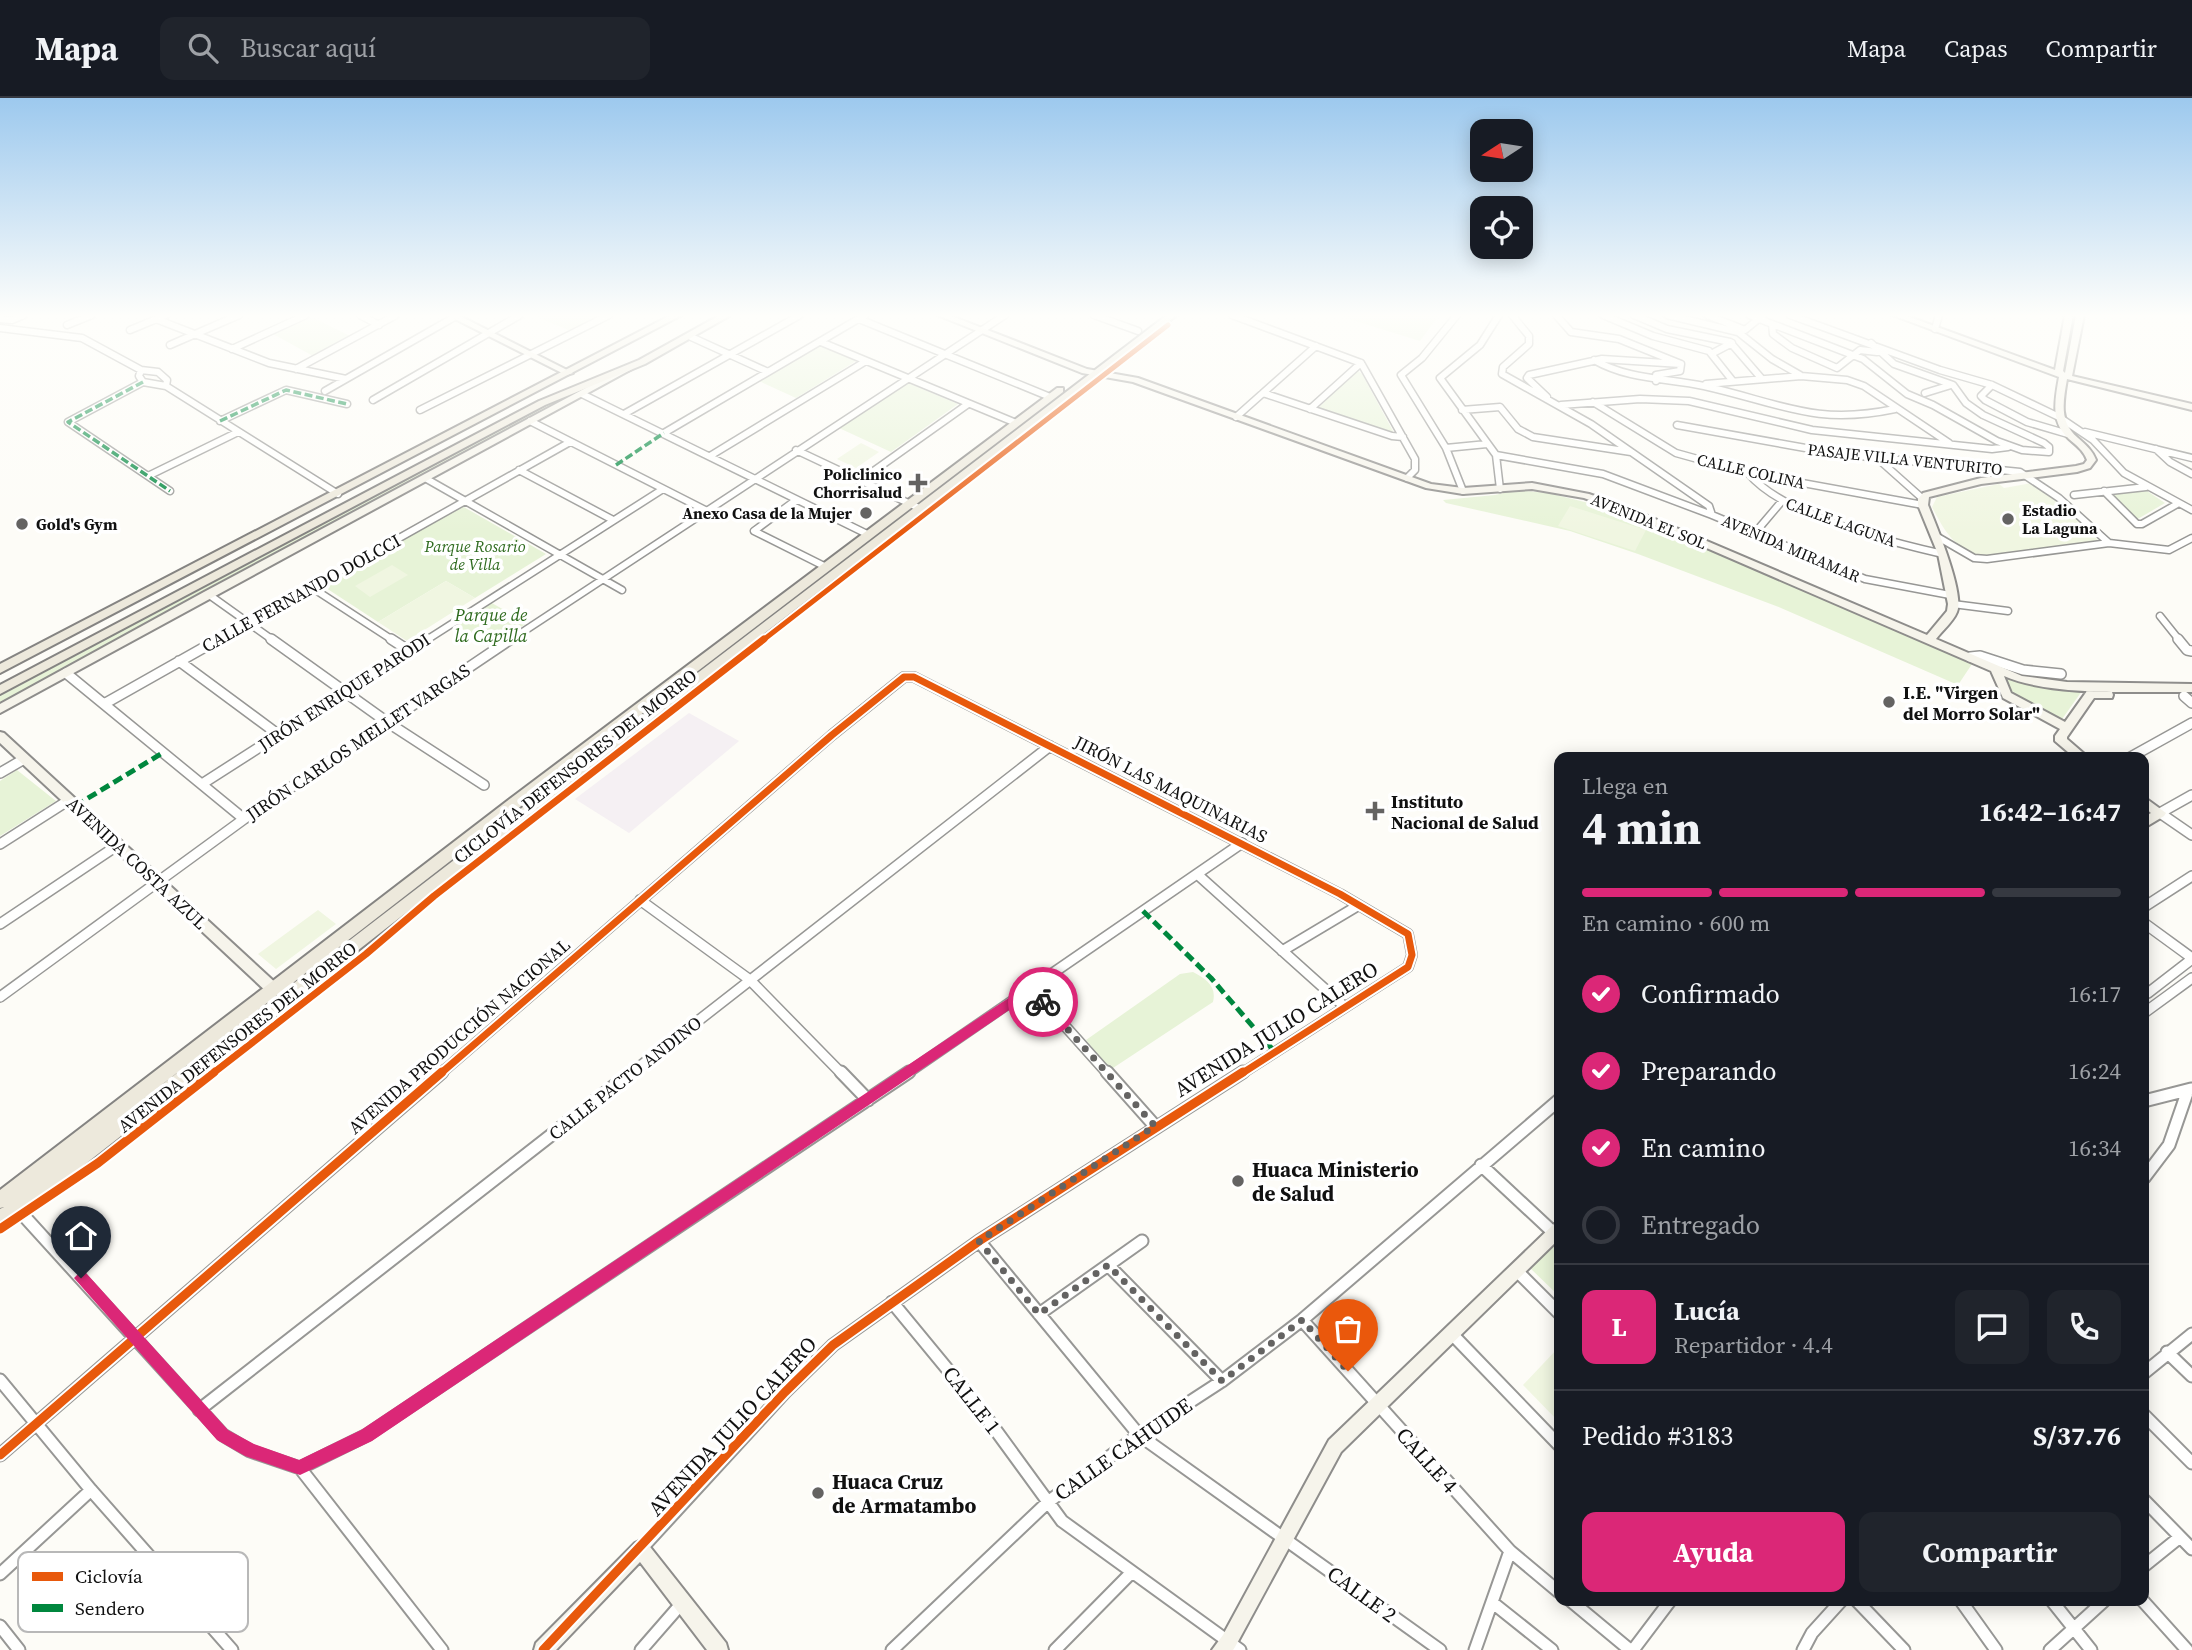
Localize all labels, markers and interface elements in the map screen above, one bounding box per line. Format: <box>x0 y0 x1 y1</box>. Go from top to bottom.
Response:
search box <box>160 17 650 80</box>
text: Mapa <box>35 26 118 71</box>
icon: search <box>184 29 222 67</box>
text: Buscar aquí <box>240 30 376 66</box>
text: Mapa <box>1847 32 1906 65</box>
text: Capas <box>1944 32 2008 65</box>
text: Compartir <box>2046 32 2157 65</box>
north arrow <box>1470 119 1533 182</box>
map controls <box>1470 119 1533 259</box>
button: locate <box>1470 196 1533 259</box>
street label: PASAJE VILLA VENTURITO <box>1807 438 2003 480</box>
street label: CALLE COLINA <box>1695 448 1808 494</box>
place label: Policlinico Chorrisalud <box>813 463 902 503</box>
marker: Policlinico Chorrisalud <box>908 473 928 493</box>
street label: AVENIDA EL SOL <box>1588 488 1710 554</box>
street label: CALLE LAGUNA <box>1783 492 1900 552</box>
place label: Estadio La Laguna <box>2022 499 2098 539</box>
place label: Anexo Casa de la Mujer <box>682 502 853 524</box>
marker: Anexo Casa de la Mujer <box>858 505 874 521</box>
street label: AVENIDA MIRAMAR <box>1719 509 1864 587</box>
marker: Estadio La Laguna <box>2000 511 2016 527</box>
place label: Gold's Gym <box>36 513 118 535</box>
marker: Gold's Gym <box>14 516 30 532</box>
street label: CALLE FERNANDO DOLCCI <box>197 528 405 658</box>
park label: Parque Rosario de Villa <box>423 535 526 575</box>
park label: Parque de la Capilla <box>454 602 528 648</box>
street label: JIRÓN ENRIQUE PARODI <box>252 627 435 758</box>
street label: JIRÓN CARLOS MELLET VARGAS <box>240 657 475 827</box>
street label: CICLOVÍA DEFENSORES DEL MORRO <box>448 663 702 869</box>
place label: I.E. "Virgen del Morro Solar" <box>1903 680 2040 726</box>
marker: I.E. "Virgen del Morro Solar" <box>1881 694 1897 710</box>
street label: JIRÓN LAS MAQUINARIAS <box>1069 729 1272 849</box>
text: Llega en <box>1582 770 1668 802</box>
place label: Instituto Nacional de Salud <box>1391 789 1539 835</box>
street label: AVENIDA COSTA AZUL <box>61 791 213 935</box>
text: 16:42–16:47 <box>1979 794 2121 830</box>
text: 4 min <box>1582 796 1701 859</box>
marker: Instituto Nacional de Salud <box>1365 801 1385 821</box>
text: En camino · 600 m <box>1582 907 1770 939</box>
street label: AVENIDA PRODUCCIÓN NACIONAL <box>343 932 575 1140</box>
street label: AVENIDA DEFENSORES DEL MORRO <box>112 936 362 1138</box>
street label: AVENIDA JULIO CALERO <box>1168 954 1384 1104</box>
courier <box>1008 967 1078 1037</box>
icon: check <box>1582 975 1620 1013</box>
text: Confirmado <box>1641 976 1780 1012</box>
text: 16:17 <box>2068 978 2121 1010</box>
icon: bike <box>1024 983 1062 1021</box>
street label: CALLE PACTO ANDINO <box>543 1010 707 1146</box>
icon: check <box>1582 1052 1620 1090</box>
text: Preparando <box>1641 1053 1777 1089</box>
text: 16:24 <box>2068 1055 2121 1087</box>
icon: check <box>1582 1129 1620 1167</box>
text: En camino <box>1641 1130 1766 1166</box>
text: 16:34 <box>2068 1132 2121 1164</box>
place label: Huaca Ministerio de Salud <box>1252 1155 1419 1208</box>
marker: Huaca Ministerio de Salud <box>1230 1173 1246 1189</box>
pin <box>51 1206 111 1278</box>
text: Entregado <box>1641 1207 1760 1243</box>
icon: home <box>62 1217 100 1255</box>
button: chat <box>1955 1290 2029 1364</box>
button: phone <box>2047 1290 2121 1364</box>
text: Lucía <box>1674 1293 1740 1329</box>
pin <box>1318 1299 1378 1371</box>
text: L <box>1611 1309 1627 1345</box>
icon: bag <box>1329 1310 1367 1348</box>
text: Repartidor · 4.4 <box>1674 1329 1833 1361</box>
street label: AVENIDA JULIO CALERO <box>641 1330 823 1522</box>
street label: CALLE 1 <box>936 1360 1008 1440</box>
street label: CALLE CAHUIDE <box>1048 1391 1198 1507</box>
text: Pedido #3183 <box>1582 1418 1733 1454</box>
text: S/37.76 <box>2033 1418 2121 1454</box>
street label: CALLE 4 <box>1390 1421 1465 1500</box>
place label: Huaca Cruz de Armatambo <box>832 1467 977 1520</box>
marker: Huaca Cruz de Armatambo <box>810 1485 826 1501</box>
button: Ayuda <box>1582 1512 1845 1592</box>
button: Compartir <box>1859 1512 2121 1592</box>
legend <box>18 1552 248 1632</box>
street label: CALLE 2 <box>1321 1559 1403 1629</box>
text: Ciclovía <box>75 1563 143 1589</box>
text: Sendero <box>75 1595 145 1621</box>

